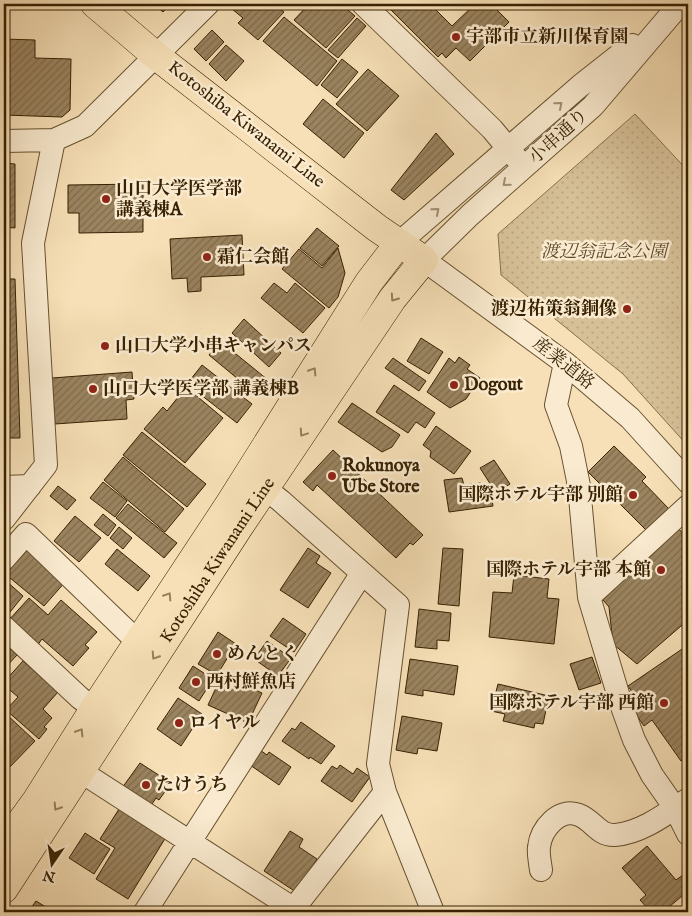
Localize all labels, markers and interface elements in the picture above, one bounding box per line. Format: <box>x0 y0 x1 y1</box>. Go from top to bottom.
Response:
place label: 宇部市立新川保育園 <box>466 26 628 49</box>
marker: 宇部市立新川保育園 <box>450 31 462 43</box>
street label: Kotoshiba Kiwanami Line <box>163 56 329 194</box>
one-way arrow <box>553 101 562 110</box>
street label: 小串通り <box>525 104 593 170</box>
place label: 山口大学医学部 講義棟A <box>116 178 242 222</box>
one-way arrow <box>503 178 512 186</box>
marker: 山口大学医学部 講義棟A <box>100 193 112 205</box>
one-way arrow <box>430 208 439 217</box>
park label: 渡辺翁記念公園 <box>541 241 670 264</box>
place label: 霜仁会館 <box>217 246 289 269</box>
marker: 霜仁会館 <box>201 251 213 263</box>
one-way arrow <box>391 292 400 302</box>
place label: 渡辺祐策翁銅像 <box>491 298 617 321</box>
marker: 渡辺祐策翁銅像 <box>621 303 633 315</box>
street label: 産業道路 <box>528 333 598 395</box>
place label: 山口大学小串キャンパス <box>115 335 312 358</box>
marker: 山口大学小串キャンパス <box>99 340 111 352</box>
one-way arrow <box>307 367 316 377</box>
place label: Dogout <box>464 374 524 397</box>
place label: 山口大学医学部 講義棟B <box>103 378 299 401</box>
marker: Dogout <box>448 379 460 391</box>
marker: 山口大学医学部 講義棟B <box>87 383 99 395</box>
one-way arrow <box>300 427 309 436</box>
place label: Rokunoya Ube Store <box>341 455 421 499</box>
marker: Rokunoya Ube Store <box>326 470 338 482</box>
street label: Kotoshiba Kiwanami Line <box>155 473 280 648</box>
place label: 国際ホテル宇部 別館 <box>458 484 623 507</box>
marker: 国際ホテル宇部 別館 <box>627 489 639 501</box>
place label: 国際ホテル宇部 本館 <box>486 559 651 582</box>
marker: 国際ホテル宇部 本館 <box>655 564 667 576</box>
one-way arrow <box>162 592 172 601</box>
place label: めんとく <box>227 643 299 666</box>
marker: めんとく <box>211 648 223 660</box>
one-way arrow <box>152 650 161 660</box>
place label: 西村鮮魚店 <box>206 671 296 694</box>
marker: 西村鮮魚店 <box>190 676 202 688</box>
place label: 国際ホテル宇部 西館 <box>489 692 654 715</box>
marker: 国際ホテル宇部 西館 <box>658 697 670 709</box>
place label: ロイヤル <box>189 712 260 735</box>
marker: ロイヤル <box>173 717 185 729</box>
one-way arrow <box>73 729 83 738</box>
place label: たけうち <box>156 774 228 797</box>
marker: たけうち <box>140 779 152 791</box>
one-way arrow <box>54 801 63 810</box>
north arrow <box>28 838 78 888</box>
text: N <box>41 866 58 886</box>

